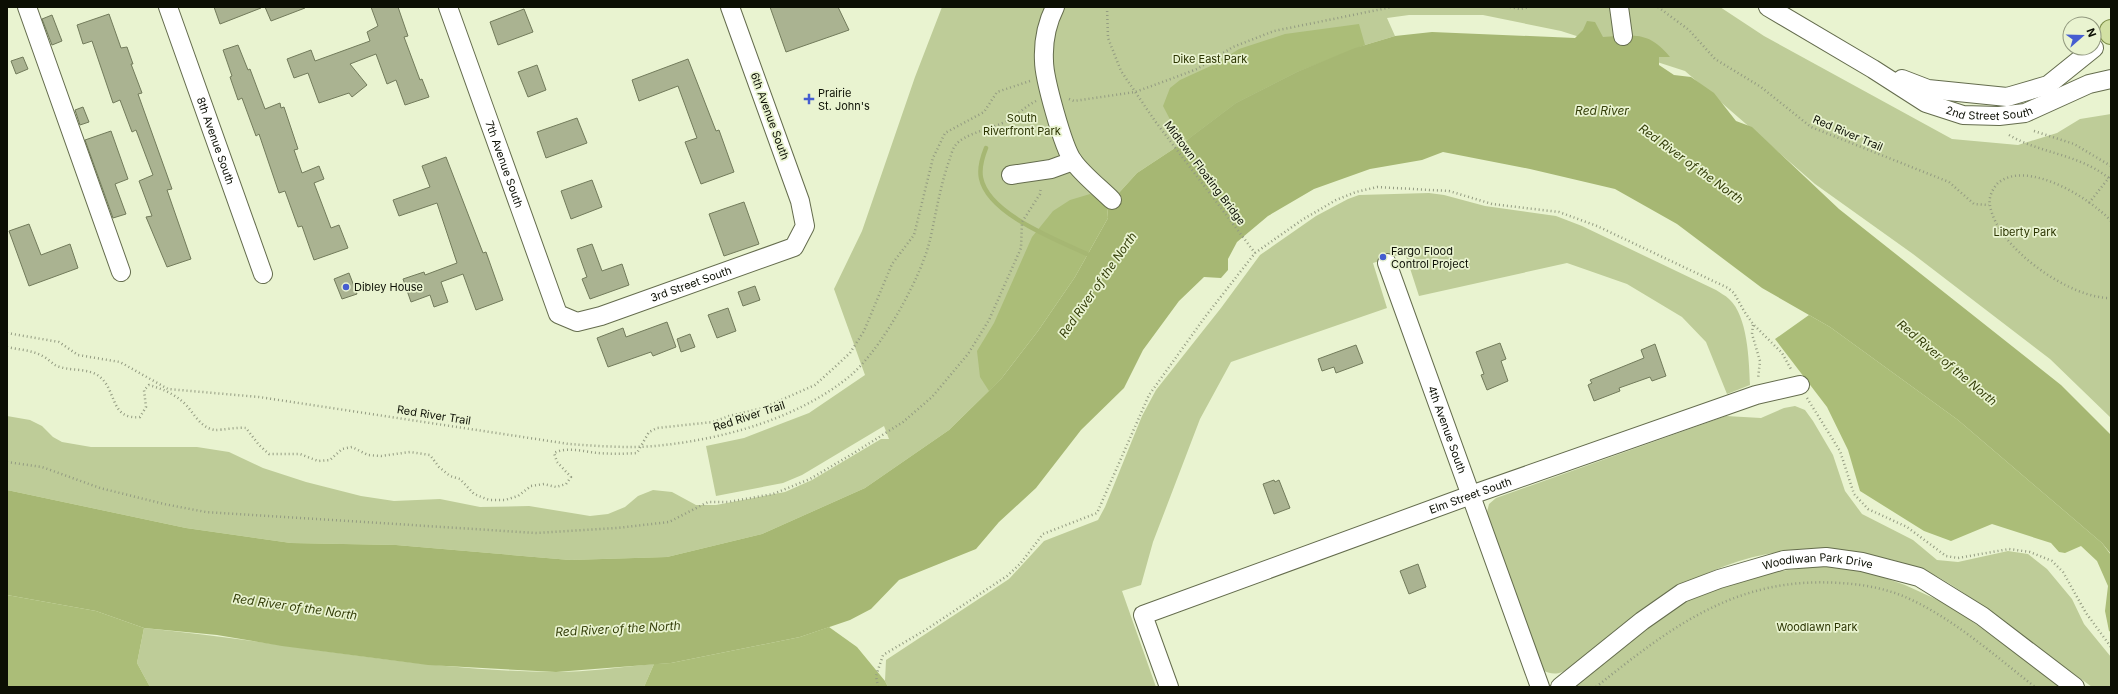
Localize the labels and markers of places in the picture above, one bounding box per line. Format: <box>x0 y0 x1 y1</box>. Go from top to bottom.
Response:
place label: Prairie St. John's <box>818 86 870 113</box>
marker: Prairie St. John's <box>803 93 815 105</box>
place label: Fargo Flood Control Project <box>1391 244 1469 271</box>
marker: Fargo Flood Control Project <box>1378 252 1388 262</box>
place label: Dibley House <box>354 280 423 294</box>
marker: Dibley House <box>341 282 351 292</box>

